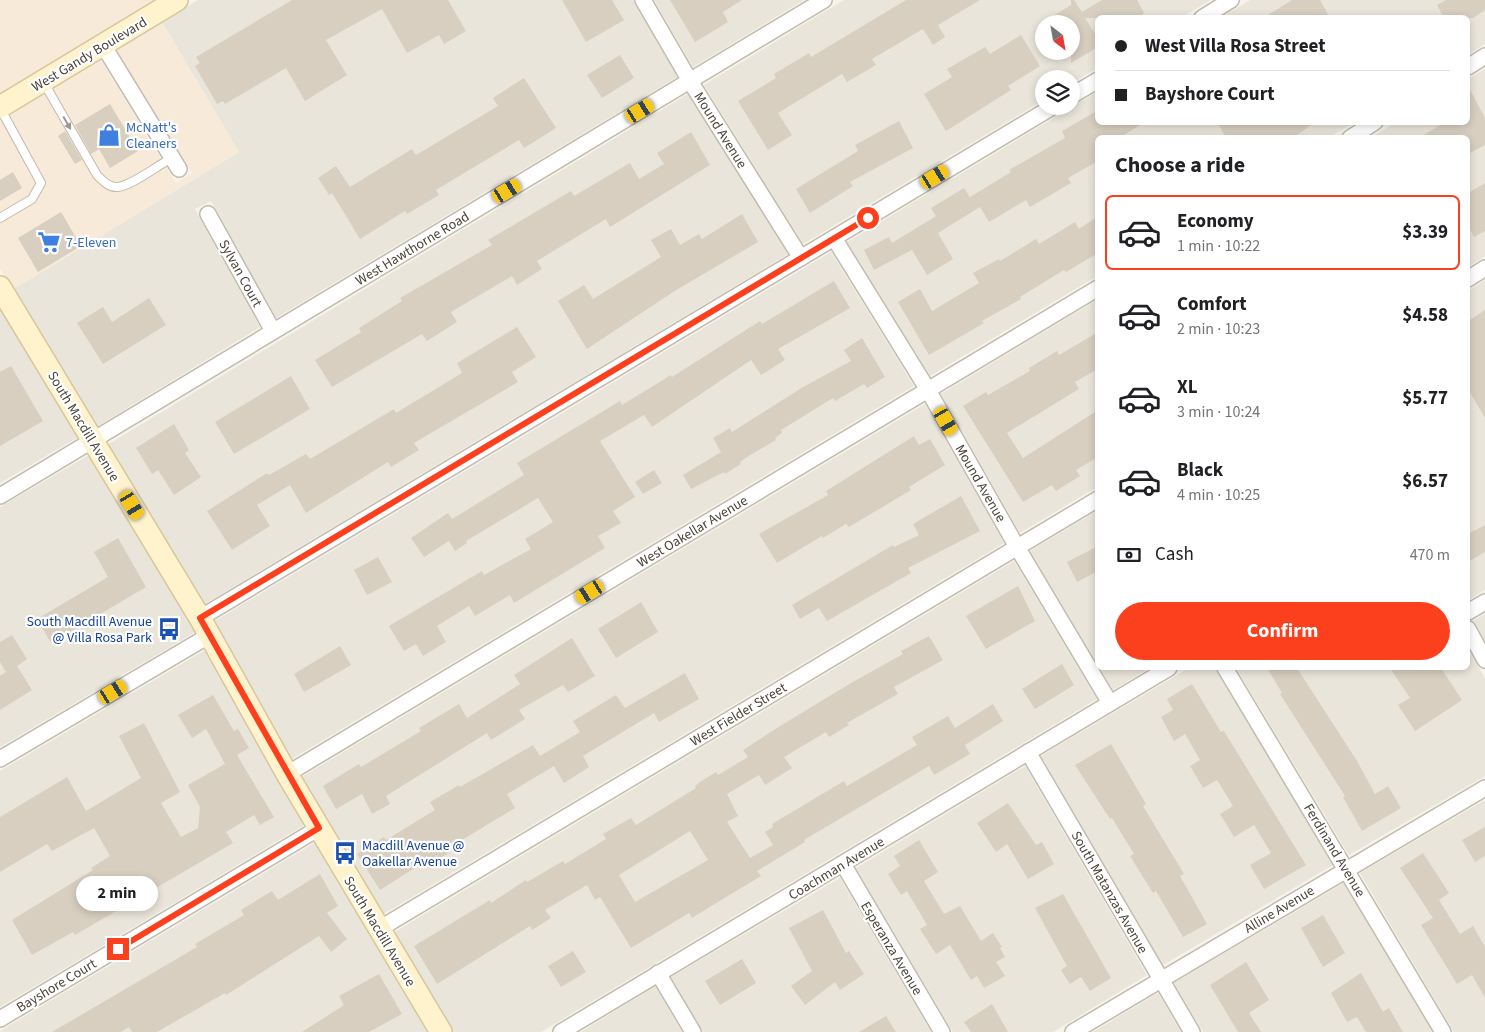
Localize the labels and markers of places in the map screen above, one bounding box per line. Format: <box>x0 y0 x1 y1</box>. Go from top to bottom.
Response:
place label: McNatt's Cleaners <box>126 118 177 154</box>
shop icon: McNatt's Cleaners <box>96 122 122 148</box>
supermarket icon: 7-Eleven <box>36 229 62 255</box>
place label: 7-Eleven <box>66 233 116 253</box>
place label: South Macdill Avenue @ Villa Rosa Park <box>27 612 152 648</box>
bus stop icon: South Macdill Avenue @ Villa Rosa Park <box>156 616 182 642</box>
place label: Macdill Avenue @ Oakellar Avenue <box>362 836 464 872</box>
bus stop icon: Macdill Avenue @ Oakellar Avenue <box>332 840 358 866</box>

